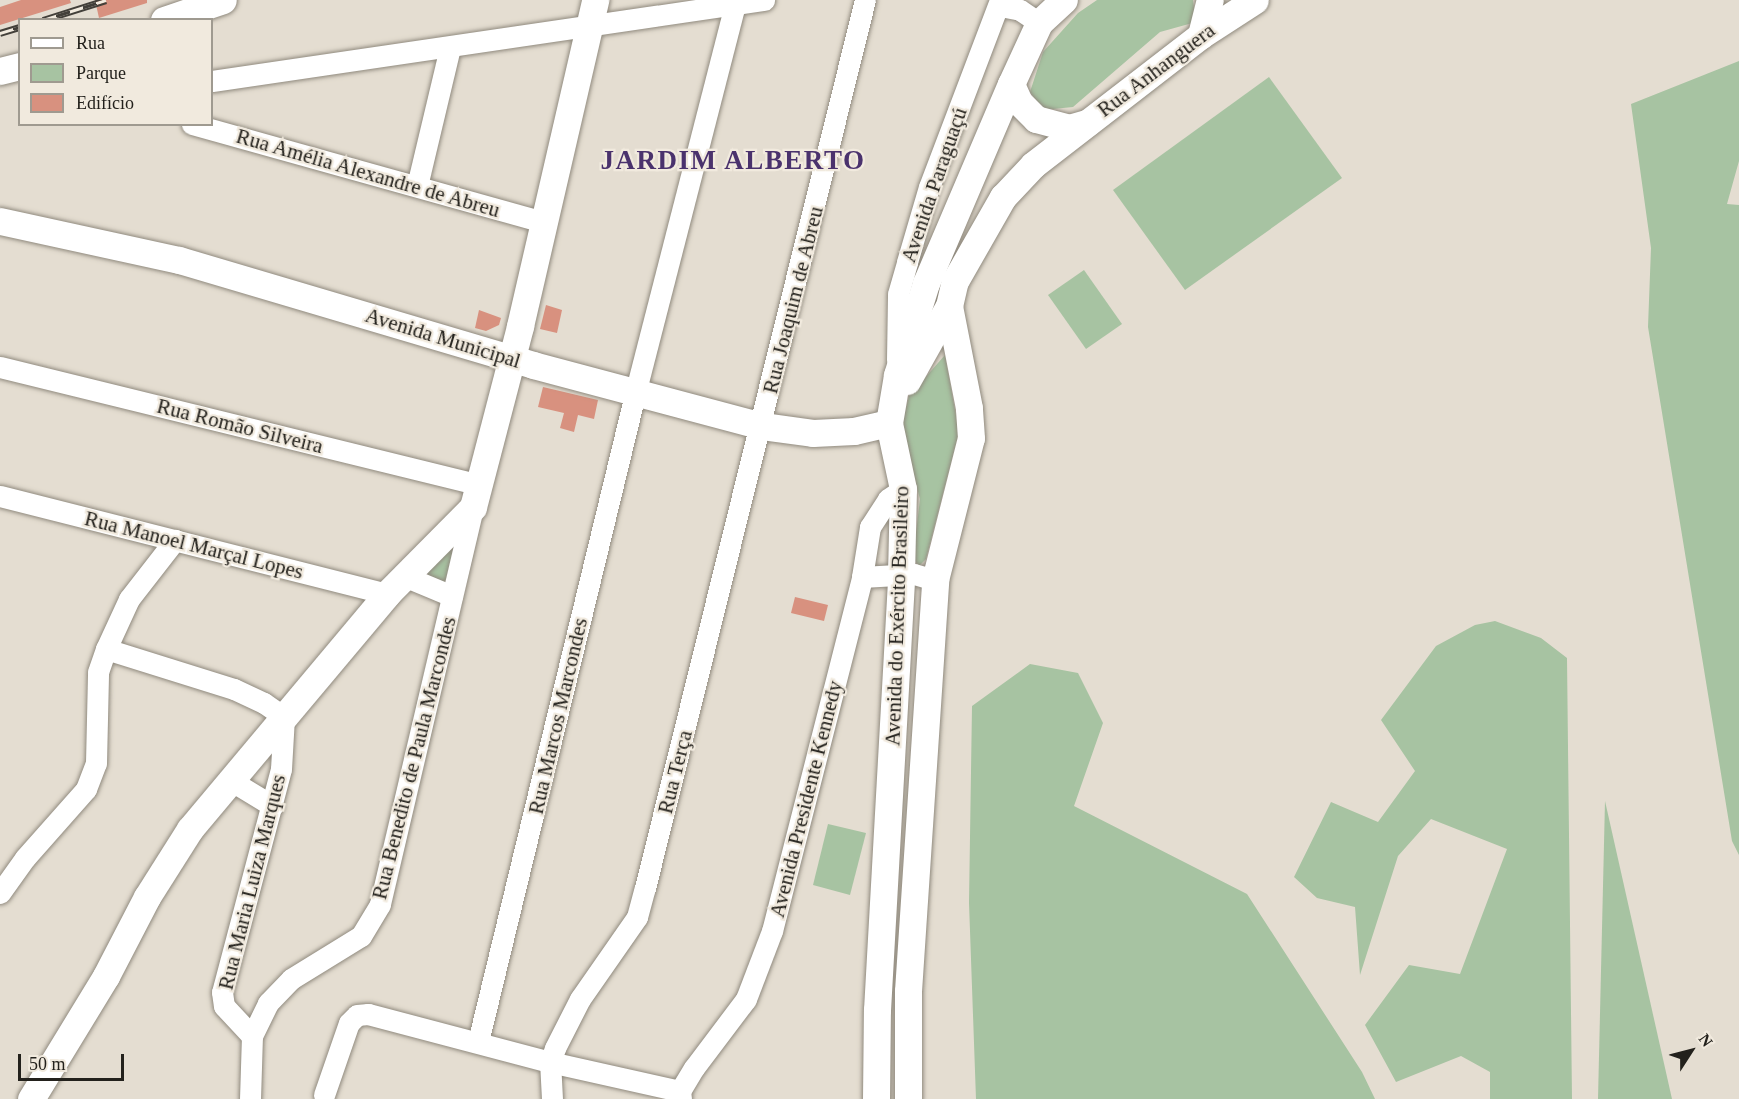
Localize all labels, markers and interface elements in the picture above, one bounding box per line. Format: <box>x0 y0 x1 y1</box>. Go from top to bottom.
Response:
street label: Rua Anhanguera <box>1092 17 1220 123</box>
legend <box>18 18 213 126</box>
text: Rua <box>76 33 105 53</box>
text: Parque <box>76 63 126 83</box>
text: Edifício <box>76 93 134 113</box>
street label: Avenida Paraguaçú <box>896 104 972 266</box>
street label: Rua Amélia Alexandre de Abreu <box>232 123 504 223</box>
district label: JARDIM ALBERTO <box>600 145 866 177</box>
street label: Rua Joaquim de Abreu <box>757 203 829 397</box>
street label: Avenida Municipal <box>362 302 524 374</box>
street label: Rua Romão Silveira <box>154 393 326 459</box>
street label: Avenida do Exército Brasileiro <box>880 486 914 746</box>
street label: Rua Manoel Marçal Lopes <box>82 506 306 584</box>
street label: Rua Benedito de Paula Marcondes <box>367 614 461 902</box>
street label: Rua Marcos Marcondes <box>523 615 593 817</box>
street label: Avenida Presidente Kennedy <box>764 678 848 920</box>
street label: Rua Terça <box>652 728 698 816</box>
street label: Rua Maria Luiza Marques <box>213 772 291 992</box>
north arrow <box>1661 1021 1721 1081</box>
text: N <box>1696 1030 1716 1050</box>
scale bar <box>21 1042 128 1080</box>
text: 50 m <box>29 1054 66 1074</box>

